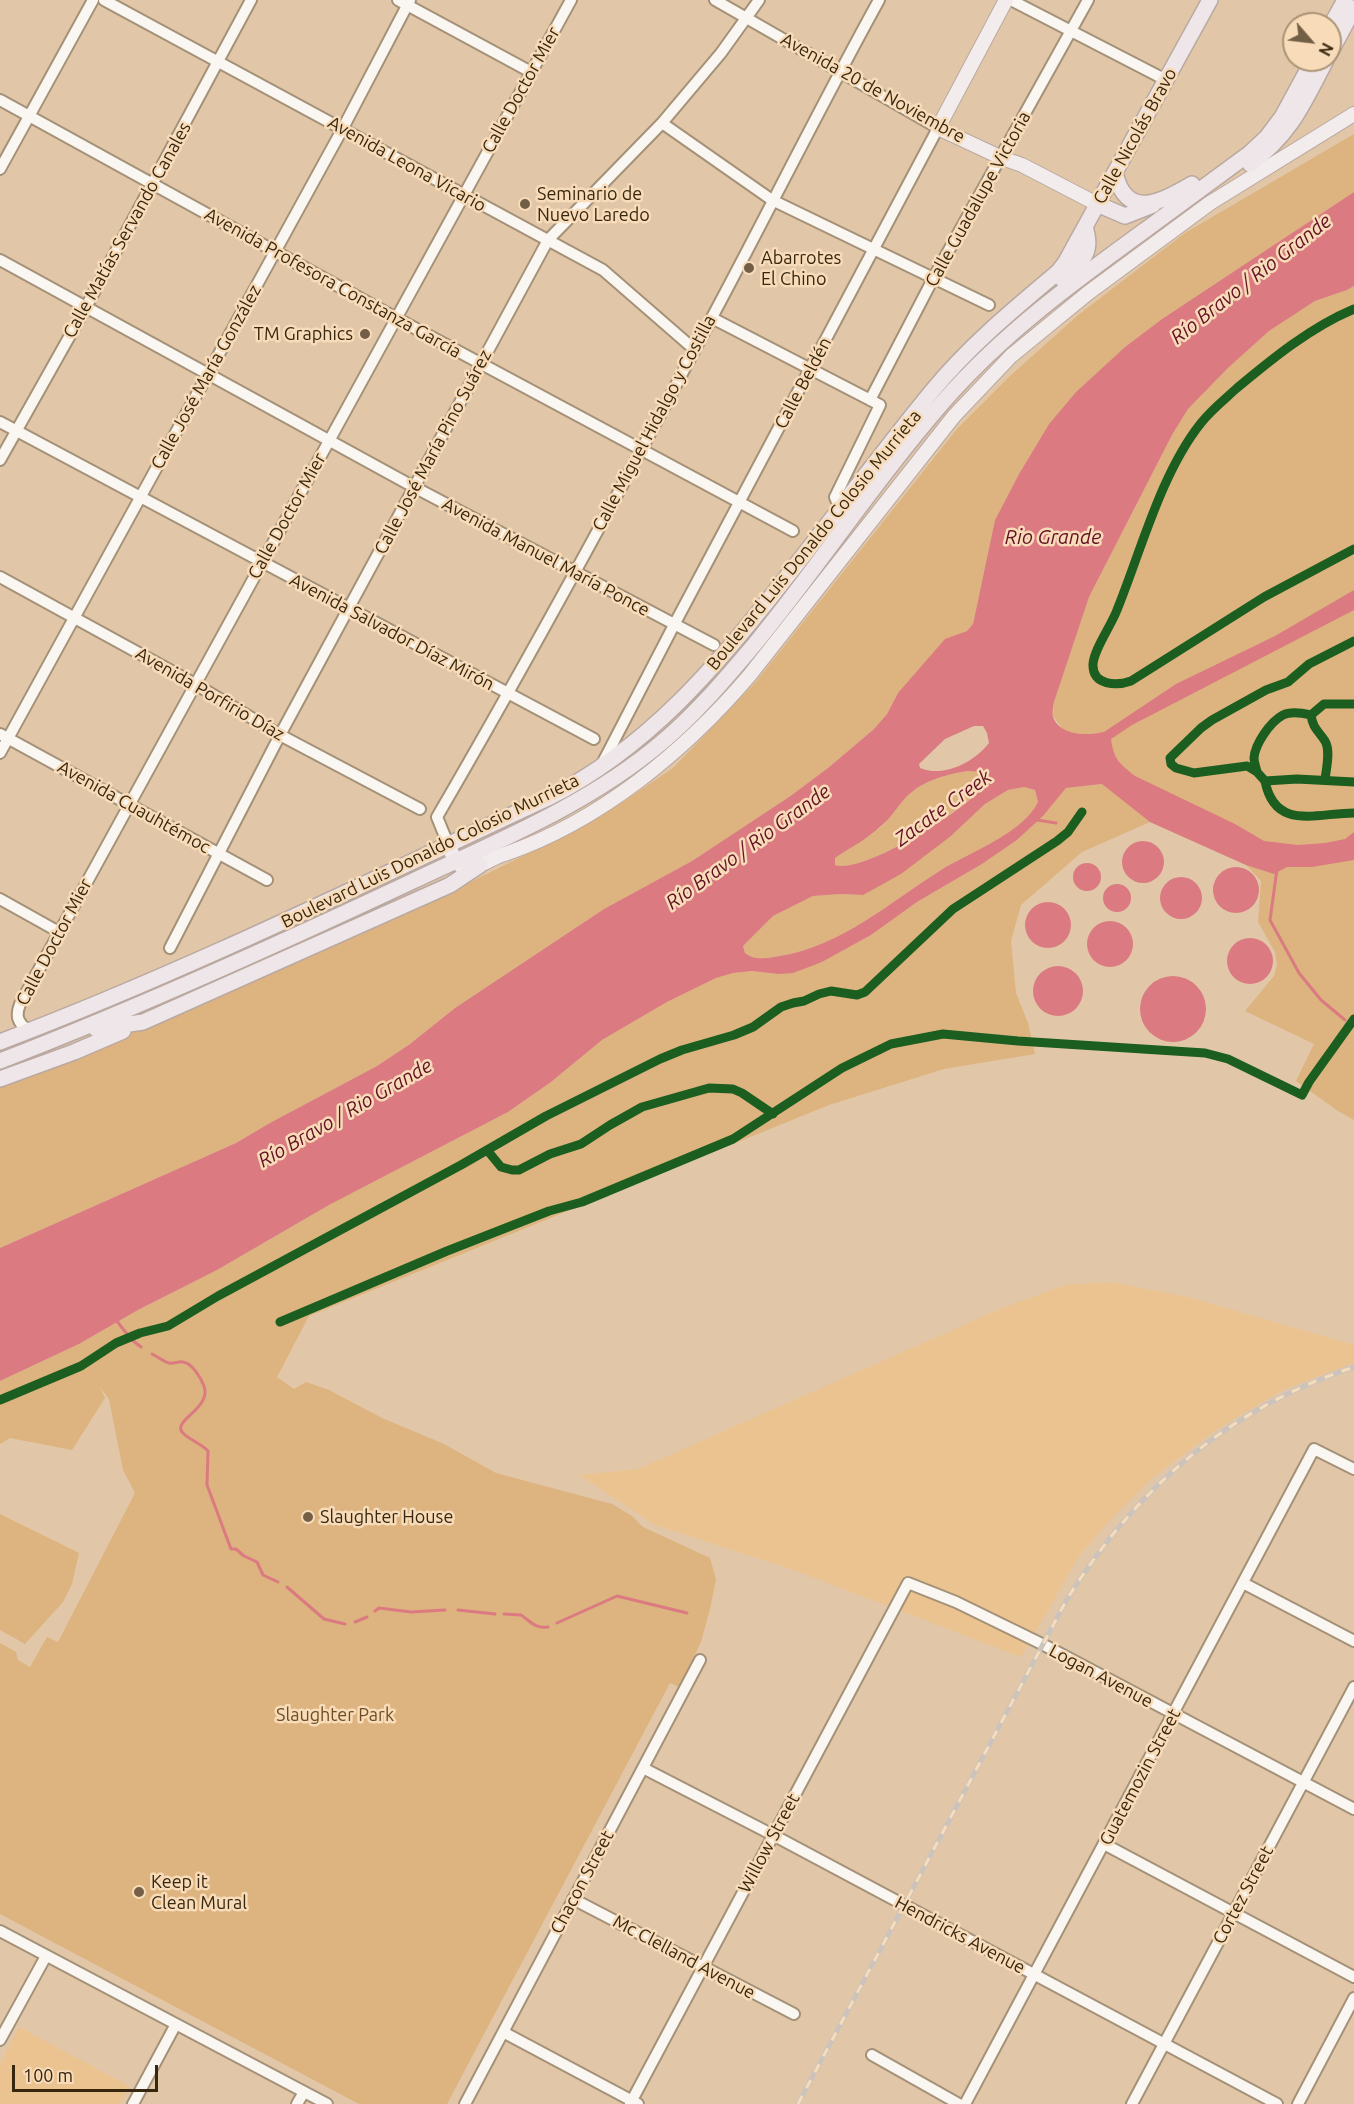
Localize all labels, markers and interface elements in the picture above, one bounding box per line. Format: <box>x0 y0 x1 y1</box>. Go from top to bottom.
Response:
north arrow <box>1282 12 1342 72</box>
street label: Calle Doctor Mier <box>477 23 565 157</box>
street label: Avenida 20 de Noviembre <box>777 28 969 148</box>
text: N <box>1315 40 1337 59</box>
street label: Calle Nicolás Bravo <box>1089 64 1181 208</box>
street label: Calle Guadalupe Victoria <box>921 107 1035 291</box>
street label: Avenida Leona Vicario <box>324 111 490 217</box>
street label: Calle Matías Servando Canales <box>58 118 196 342</box>
place label: Seminario de Nuevo Laredo <box>537 183 650 226</box>
marker: Seminario de Nuevo Laredo <box>518 197 532 211</box>
street label: Avenida Profesora Constanza García <box>201 203 465 363</box>
water label: Río Bravo / Rio Grande <box>1166 209 1336 349</box>
place label: Abarrotes El Chino <box>761 247 841 290</box>
marker: Abarrotes El Chino <box>742 261 756 275</box>
street label: Calle José María González <box>146 281 266 473</box>
street label: Calle Miguel Hidalgo y Costilla <box>588 311 720 535</box>
place label: TM Graphics <box>254 323 353 345</box>
marker: TM Graphics <box>358 327 372 341</box>
street label: Calle Beldén <box>770 334 836 432</box>
street label: Calle José María Pino Suárez <box>370 346 496 558</box>
street label: Boulevard Luis Donaldo Colosio Murrieta <box>702 406 926 674</box>
street label: Calle Doctor Mier <box>243 449 331 583</box>
street label: Avenida Manuel María Ponce <box>438 493 654 621</box>
water label: Rio Grande <box>1005 525 1101 549</box>
street label: Avenida Salvador Díaz Mirón <box>286 569 498 695</box>
street label: Avenida Porfirio Díaz <box>132 643 288 745</box>
street label: Avenida Cuauhtémoc <box>54 756 214 858</box>
water label: Zacate Creek <box>890 765 996 851</box>
street label: Boulevard Luis Donaldo Colosio Murrieta <box>278 769 582 933</box>
water label: Río Bravo / Rio Grande <box>661 779 835 915</box>
street label: Calle Doctor Mier <box>11 875 97 1009</box>
water label: Río Bravo / Rio Grande <box>254 1053 436 1173</box>
place label: Slaughter House <box>320 1506 453 1528</box>
marker: Slaughter House <box>301 1510 315 1524</box>
street label: Logan Avenue <box>1045 1640 1157 1712</box>
park label: Slaughter Park <box>276 1704 394 1726</box>
street label: Guatemozin Street <box>1095 1705 1185 1849</box>
street label: Willow Street <box>734 1790 804 1896</box>
street label: Chacon Street <box>546 1827 618 1937</box>
street label: Cortez Street <box>1208 1842 1278 1948</box>
place label: Keep it Clean Mural <box>151 1871 247 1914</box>
marker: Keep it Clean Mural <box>132 1885 146 1899</box>
street label: Hendricks Avenue <box>891 1892 1029 1978</box>
street label: Mc Clelland Avenue <box>609 1910 759 2004</box>
scale bar <box>15 2053 160 2091</box>
text: 100 m <box>23 2065 73 2085</box>

